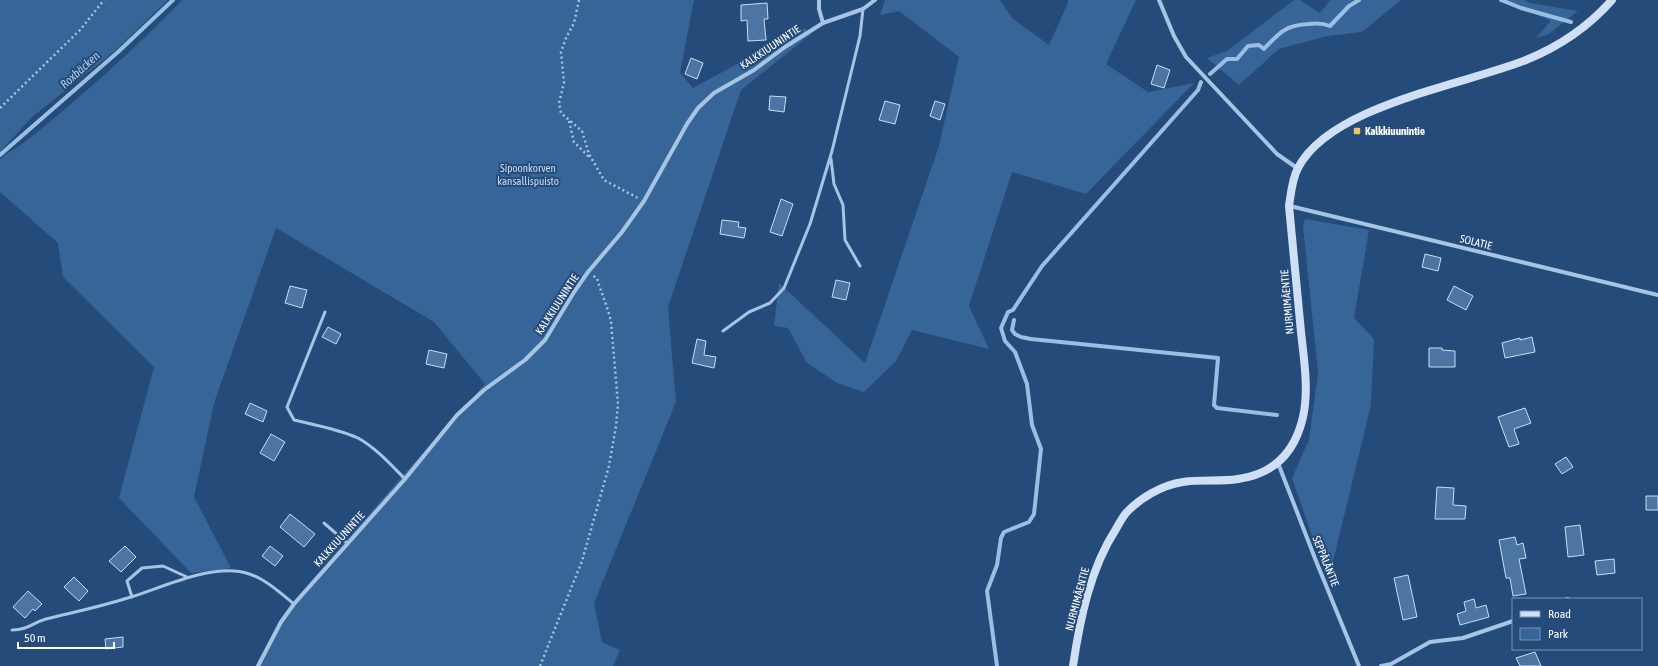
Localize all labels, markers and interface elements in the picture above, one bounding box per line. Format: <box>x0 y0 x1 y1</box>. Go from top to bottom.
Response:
street label: KALKKIUUNINTIE <box>738 22 803 71</box>
water label: Roxbäcken <box>57 48 103 91</box>
place label: Kalkkiuunintie <box>1365 125 1425 137</box>
marker: Kalkkiuunintie <box>1352 126 1362 136</box>
park label: Sipoonkorven kansallispuisto <box>497 162 559 187</box>
street label: SOLATIE <box>1459 232 1494 252</box>
street label: NURMIMÄENTIE <box>1278 269 1296 335</box>
street label: KALKKIUUNINTIE <box>533 271 581 337</box>
street label: KALKKIUUNINTIE <box>311 509 367 569</box>
street label: SEPPÄLÄNTIE <box>1310 534 1342 588</box>
street label: NURMIMÄENTIE <box>1063 566 1091 632</box>
legend <box>1512 598 1642 650</box>
text: Road <box>1548 607 1571 621</box>
scale bar <box>18 624 114 650</box>
text: Park <box>1548 627 1569 641</box>
text: 50 m <box>24 631 46 645</box>

